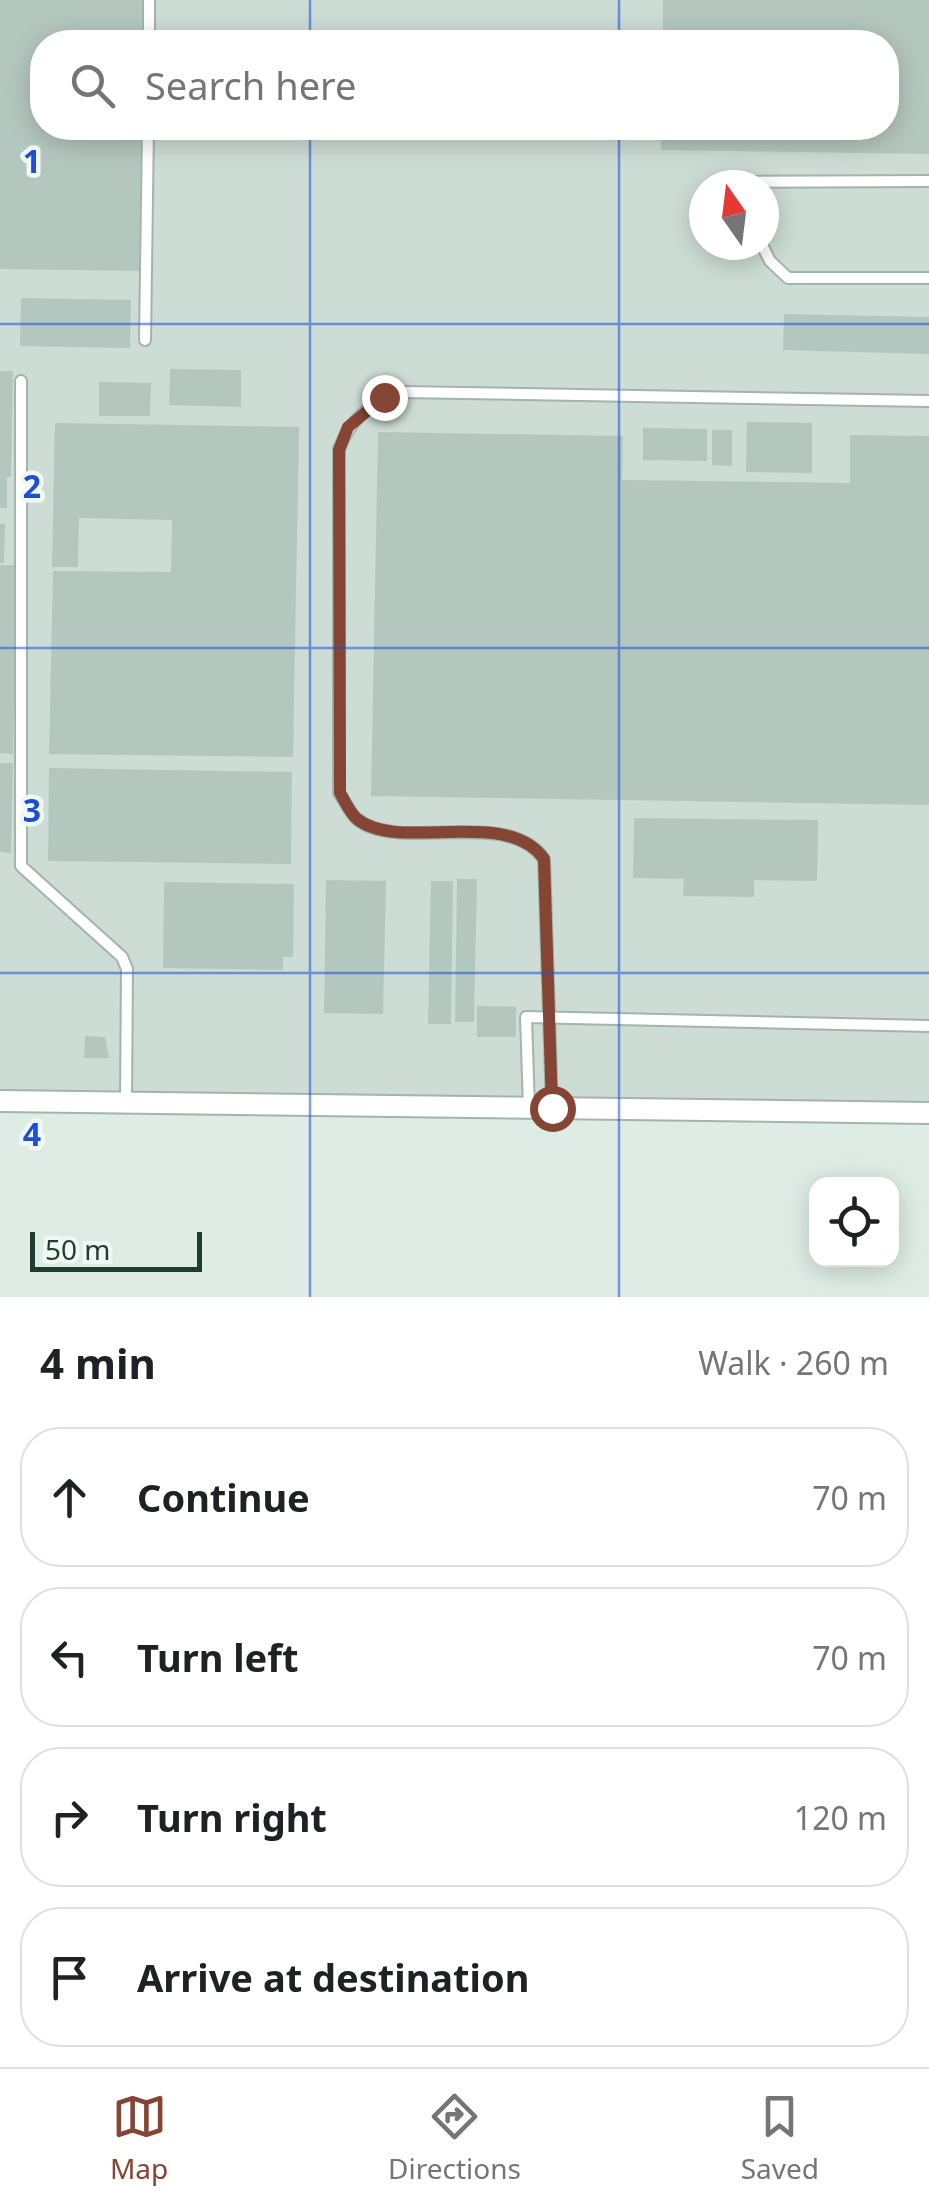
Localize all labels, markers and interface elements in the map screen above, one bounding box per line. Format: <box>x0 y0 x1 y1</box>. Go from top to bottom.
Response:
search box <box>30 30 899 140</box>
icon: search <box>65 58 120 113</box>
text: Search here <box>145 59 356 111</box>
text: 1 <box>23 139 41 182</box>
north arrow <box>689 170 779 260</box>
route end <box>362 375 408 421</box>
text: 2 <box>23 464 41 507</box>
text: 3 <box>23 788 41 831</box>
route start <box>530 1086 576 1132</box>
text: 4 <box>23 1112 41 1155</box>
map controls <box>809 1177 899 1267</box>
button: locate <box>809 1177 899 1267</box>
scale bar <box>30 1227 202 1272</box>
text: 50 m <box>45 1230 111 1268</box>
text: 4 min <box>40 1334 156 1391</box>
text: Walk · 260 m <box>698 1341 889 1384</box>
icon: ahead <box>42 1470 97 1525</box>
text: Continue <box>137 1471 310 1523</box>
text: 70 m <box>812 1476 887 1519</box>
icon: left <box>42 1630 97 1685</box>
text: Turn left <box>137 1631 299 1683</box>
text: 70 m <box>812 1636 887 1679</box>
icon: right <box>42 1790 97 1845</box>
text: Turn right <box>137 1791 327 1843</box>
text: 120 m <box>794 1796 887 1839</box>
icon: arrive <box>42 1950 97 2005</box>
text: Arrive at destination <box>137 1951 529 2003</box>
tab: Map <box>110 2089 168 2187</box>
tab: Directions <box>388 2089 521 2187</box>
tab: Saved <box>741 2089 819 2187</box>

